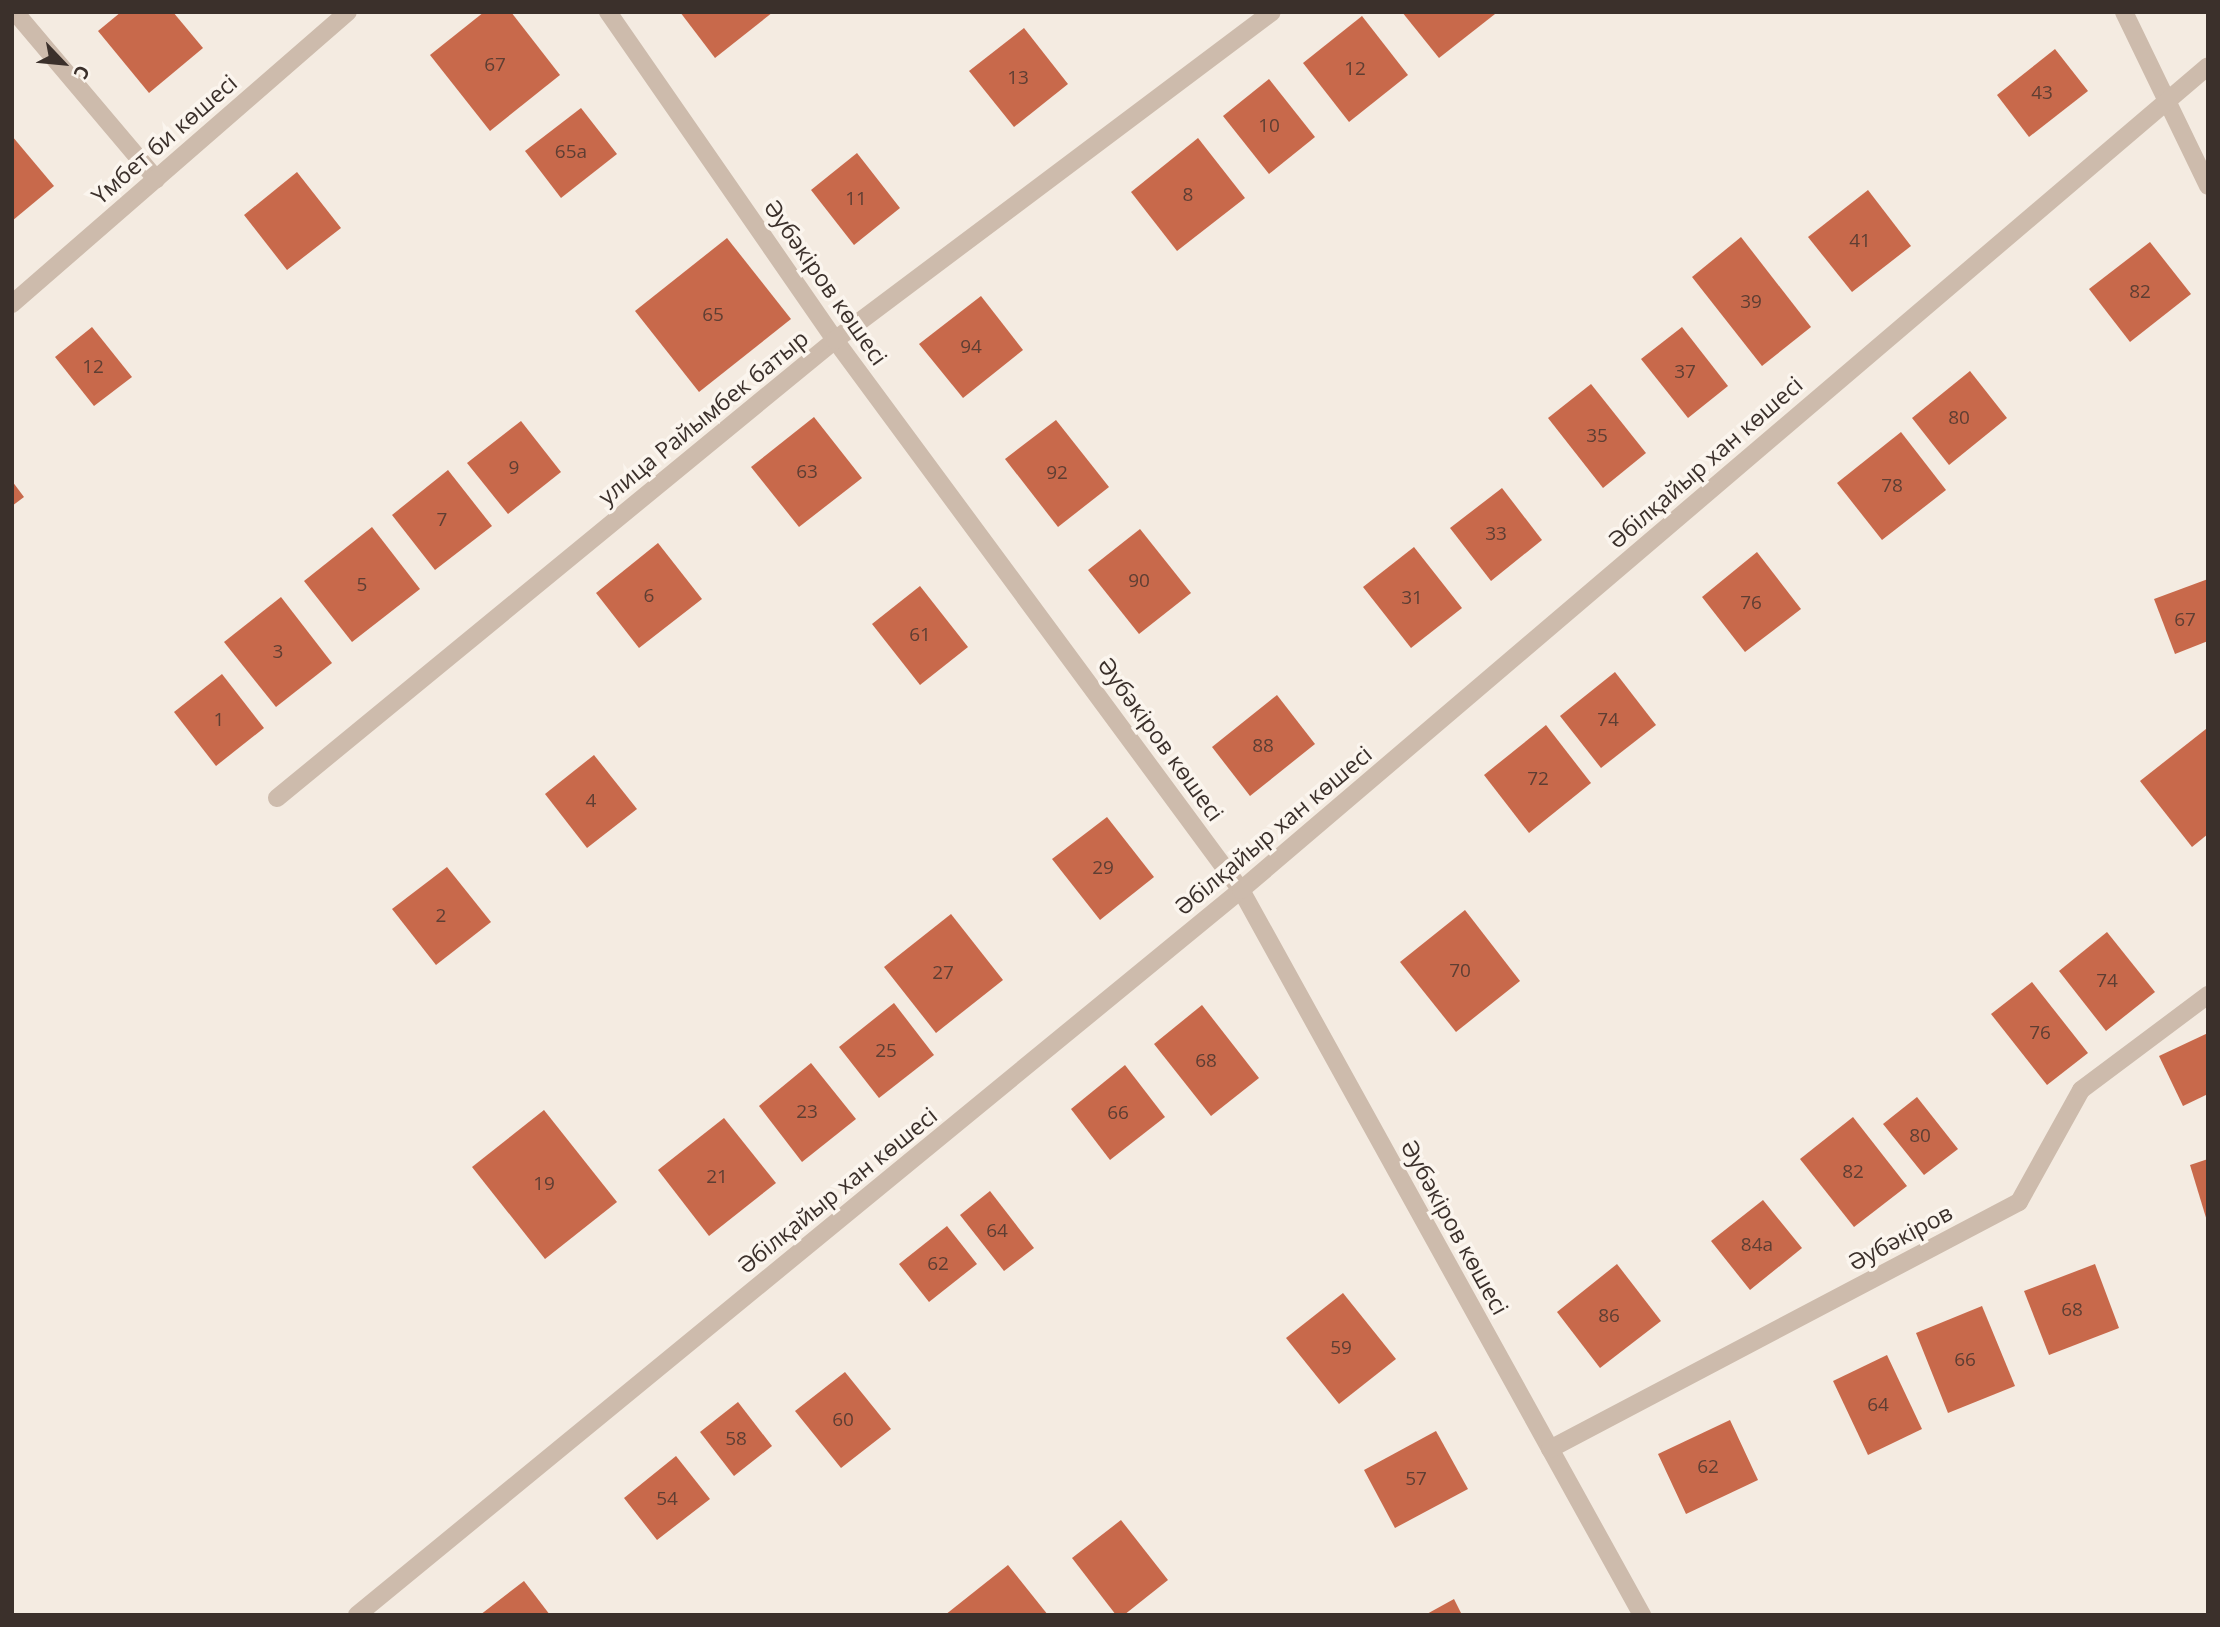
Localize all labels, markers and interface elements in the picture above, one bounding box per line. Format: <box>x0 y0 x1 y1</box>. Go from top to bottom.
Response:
north arrow <box>28 28 98 98</box>
house number: 67 <box>484 54 506 76</box>
house number: 12 <box>1344 58 1366 80</box>
text: С <box>68 61 96 83</box>
house number: 13 <box>1007 67 1029 89</box>
street label: Үмбет би көшесі <box>86 68 242 210</box>
house number: 43 <box>2031 82 2053 104</box>
house number: 10 <box>1258 115 1280 137</box>
house number: 65а <box>555 141 587 163</box>
house number: 8 <box>1183 184 1193 206</box>
house number: 11 <box>845 188 867 210</box>
street label: Әубәкіров көшесі <box>759 194 893 370</box>
house number: 41 <box>1849 230 1871 252</box>
house number: 82 <box>2129 281 2151 303</box>
house number: 39 <box>1740 291 1762 313</box>
house number: 65 <box>702 304 724 326</box>
street label: улица Райымбек батыр <box>593 324 813 510</box>
house number: 94 <box>960 336 982 358</box>
house number: 12 <box>82 356 104 378</box>
house number: 37 <box>1674 361 1696 383</box>
street label: Әбілқайыр хан көшесі <box>1602 370 1808 554</box>
house number: 80 <box>1948 407 1970 429</box>
house number: 35 <box>1586 425 1608 447</box>
house number: 9 <box>509 457 519 479</box>
house number: 63 <box>796 461 818 483</box>
house number: 92 <box>1046 462 1068 484</box>
house number: 78 <box>1881 475 1903 497</box>
house number: 7 <box>437 509 447 531</box>
house number: 33 <box>1485 523 1507 545</box>
house number: 90 <box>1128 570 1150 592</box>
house number: 5 <box>357 574 367 596</box>
house number: 6 <box>644 585 654 607</box>
house number: 31 <box>1401 587 1423 609</box>
house number: 76 <box>1740 592 1762 614</box>
house number: 67 <box>2174 609 2196 631</box>
house number: 61 <box>909 624 931 646</box>
house number: 3 <box>273 641 283 663</box>
street label: Әубәкіров көшесі <box>1092 652 1230 826</box>
house number: 1 <box>214 709 224 731</box>
house number: 74 <box>1597 709 1619 731</box>
house number: 88 <box>1252 735 1274 757</box>
street label: Әбілқайыр хан көшесі <box>1169 740 1377 920</box>
house number: 72 <box>1527 768 1549 790</box>
house number: 4 <box>586 790 596 812</box>
house number: 29 <box>1092 857 1114 879</box>
house number: 2 <box>436 905 446 927</box>
house number: 70 <box>1449 960 1471 982</box>
house number: 27 <box>932 962 954 984</box>
house number: 74 <box>2096 970 2118 992</box>
house number: 76 <box>2029 1022 2051 1044</box>
house number: 25 <box>875 1040 897 1062</box>
house number: 68 <box>1195 1050 1217 1072</box>
street label: Әбілқайыр хан көшесі <box>732 1101 942 1279</box>
house number: 23 <box>796 1101 818 1123</box>
house number: 66 <box>1107 1102 1129 1124</box>
house number: 80 <box>1909 1125 1931 1147</box>
street label: Әубәкіров көшесі <box>1395 1135 1515 1319</box>
house number: 82 <box>1842 1161 1864 1183</box>
house number: 21 <box>706 1166 728 1188</box>
house number: 19 <box>533 1173 555 1195</box>
street label: Әубәкіров <box>1843 1198 1957 1276</box>
house number: 64 <box>986 1220 1008 1242</box>
house number: 84а <box>1741 1234 1773 1256</box>
house number: 62 <box>927 1253 949 1275</box>
house number: 68 <box>2061 1299 2083 1321</box>
house number: 86 <box>1598 1305 1620 1327</box>
house number: 59 <box>1330 1337 1352 1359</box>
house number: 66 <box>1954 1349 1976 1371</box>
house number: 64 <box>1867 1394 1889 1416</box>
house number: 60 <box>832 1409 854 1431</box>
house number: 58 <box>725 1428 747 1450</box>
house number: 62 <box>1697 1456 1719 1478</box>
house number: 57 <box>1405 1468 1427 1490</box>
house number: 54 <box>656 1488 678 1510</box>

